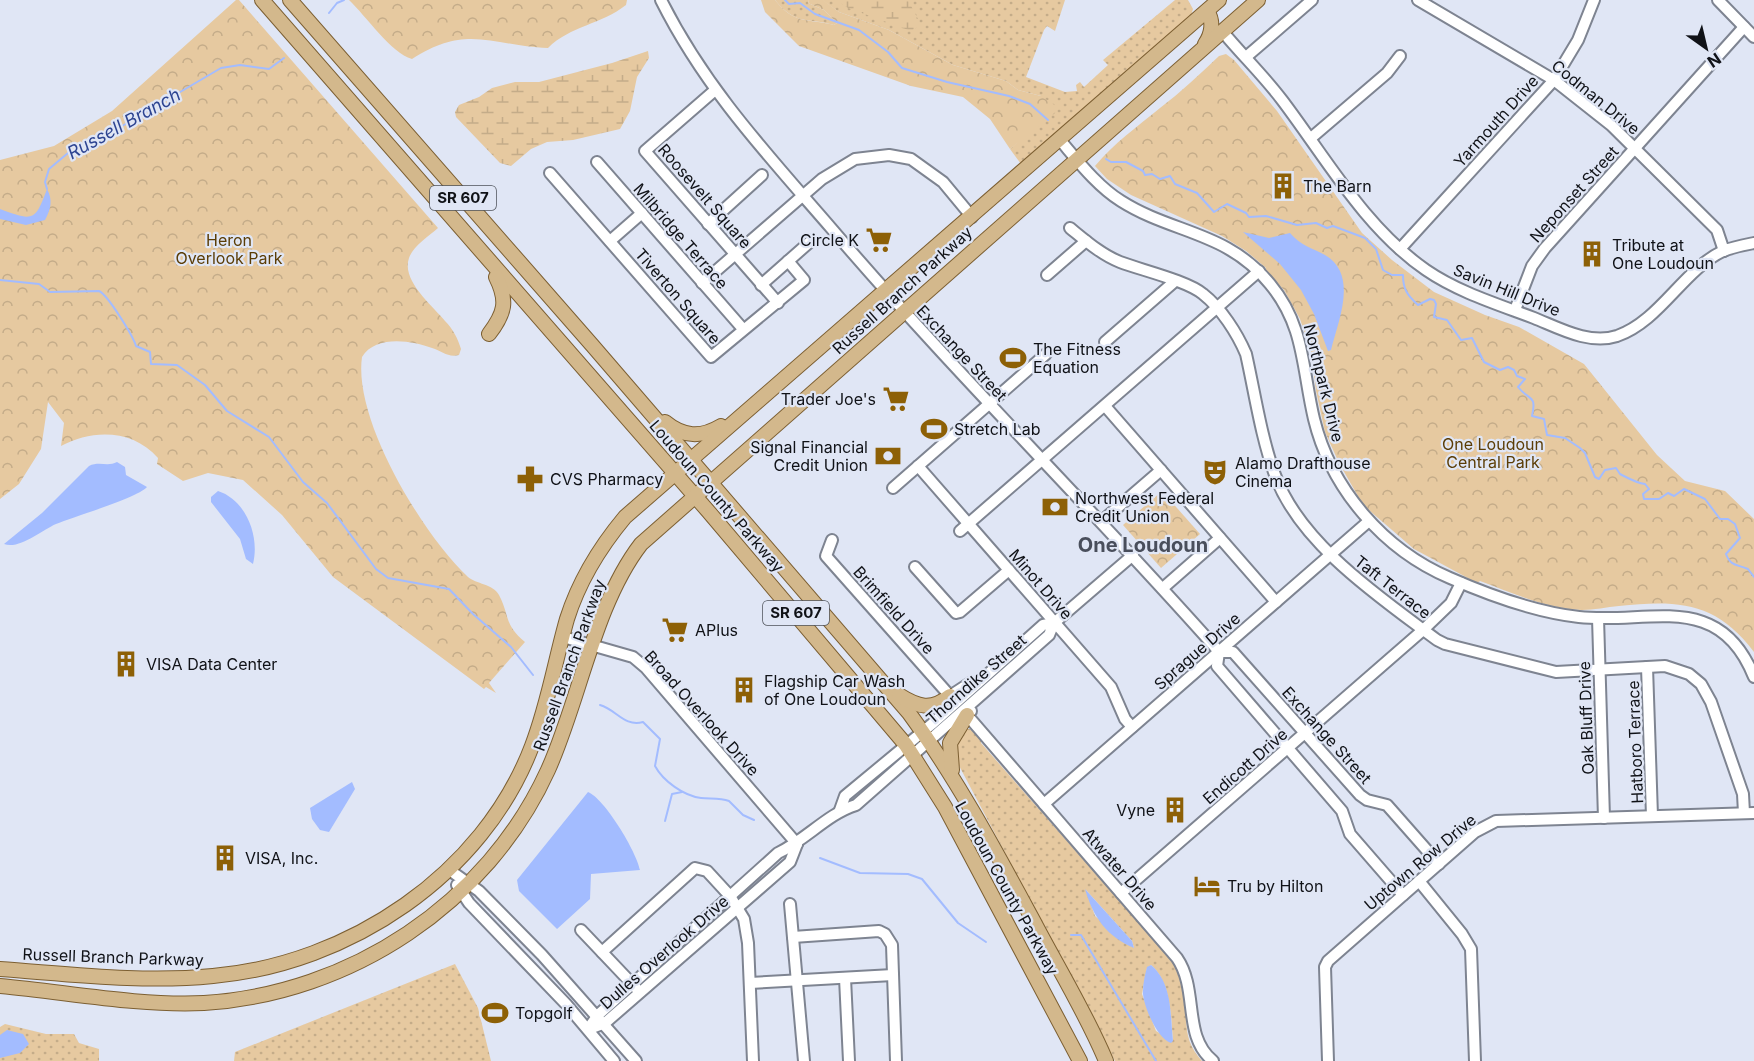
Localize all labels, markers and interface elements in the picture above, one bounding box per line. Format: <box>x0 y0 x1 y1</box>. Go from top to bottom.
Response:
north arrow <box>1676 18 1736 78</box>
text: N <box>1704 49 1725 72</box>
street label: Codman Drive <box>1548 55 1644 139</box>
street label: Yarmouth Drive <box>1449 71 1543 171</box>
water label: Russell Branch <box>63 84 184 163</box>
street label: Roosevelt Square <box>654 140 756 252</box>
street label: Neponset Street <box>1525 142 1623 246</box>
building icon: The Barn <box>1268 171 1298 201</box>
place label: The Barn <box>1303 176 1372 196</box>
street label: Milbridge Terrace <box>630 179 732 293</box>
road number: SR 607 <box>430 186 496 210</box>
street label: Russell Branch Parkway <box>828 222 976 358</box>
supermarket icon: Circle K <box>864 225 894 255</box>
park label: Heron Overlook Park <box>175 230 283 268</box>
place label: Circle K <box>800 230 859 250</box>
place label: Tribute at One Loudoun <box>1612 235 1714 273</box>
building icon: Tribute at One Loudoun <box>1577 239 1607 269</box>
street label: Tiverton Square <box>631 244 725 348</box>
street label: Savin Hill Drive <box>1451 259 1563 321</box>
street label: Exchange Street <box>912 301 1012 405</box>
street label: Northpark Drive <box>1300 322 1348 444</box>
place label: The Fitness Equation <box>1033 339 1121 377</box>
sports icon: The Fitness Equation <box>998 343 1028 373</box>
supermarket icon: Trader Joe's <box>881 384 911 414</box>
place label: Trader Joe's <box>781 389 876 409</box>
sports icon: Stretch Lab <box>919 414 949 444</box>
street label: Loudoun County Parkway <box>645 416 789 576</box>
place label: Stretch Lab <box>954 419 1041 439</box>
park label: One Loudoun Central Park <box>1442 434 1544 472</box>
place label: Signal Financial Credit Union <box>750 437 868 475</box>
bank icon: Signal Financial Credit Union <box>873 441 903 471</box>
place label: Alamo Drafthouse Cinema <box>1235 453 1370 491</box>
theatre icon: Alamo Drafthouse Cinema <box>1200 457 1230 487</box>
pharmacy icon: CVS Pharmacy <box>515 464 545 494</box>
place label: CVS Pharmacy <box>550 469 663 489</box>
place label: Northwest Federal Credit Union <box>1075 488 1214 526</box>
bank icon: Northwest Federal Credit Union <box>1040 492 1070 522</box>
district label: One Loudoun <box>1078 533 1208 557</box>
street label: Minot Drive <box>1005 545 1077 623</box>
street label: Taft Terrace <box>1351 551 1435 623</box>
street label: Brimfield Drive <box>849 562 939 658</box>
street label: Russell Branch Parkway <box>529 576 609 754</box>
road number: SR 607 <box>763 601 829 625</box>
street label: Sprague Drive <box>1150 608 1244 694</box>
supermarket icon: APlus <box>660 615 690 645</box>
place label: APlus <box>695 620 738 640</box>
street label: Thorndike Street <box>922 630 1030 728</box>
street label: Broad Overlook Drive <box>640 646 764 780</box>
building icon: VISA Data Center <box>111 649 141 679</box>
place label: VISA Data Center <box>146 654 277 674</box>
street label: Oak Bluff Drive <box>1574 661 1598 775</box>
place label: Flagship Car Wash of One Loudoun <box>764 671 905 709</box>
building icon: Flagship Car Wash of One Loudoun <box>729 675 759 705</box>
street label: Hatboro Terrace <box>1623 680 1647 804</box>
street label: Exchange Street <box>1278 682 1376 788</box>
street label: Endicott Drive <box>1199 724 1291 808</box>
building icon: Vyne <box>1160 795 1190 825</box>
street label: Loudoun County Parkway <box>951 798 1063 978</box>
place label: Vyne <box>1116 800 1155 820</box>
street label: Uptown Row Drive <box>1360 809 1480 915</box>
street label: Atwater Drive <box>1079 824 1161 914</box>
building icon: VISA, Inc. <box>210 843 240 873</box>
place label: VISA, Inc. <box>245 848 318 868</box>
hotel icon: Tru by Hilton <box>1192 871 1222 901</box>
place label: Tru by Hilton <box>1227 876 1323 896</box>
street label: Dulles Overlook Drive <box>596 891 732 1013</box>
street label: Russell Branch Parkway <box>22 944 204 970</box>
sports icon: Topgolf <box>480 998 510 1028</box>
place label: Topgolf <box>515 1003 573 1023</box>

